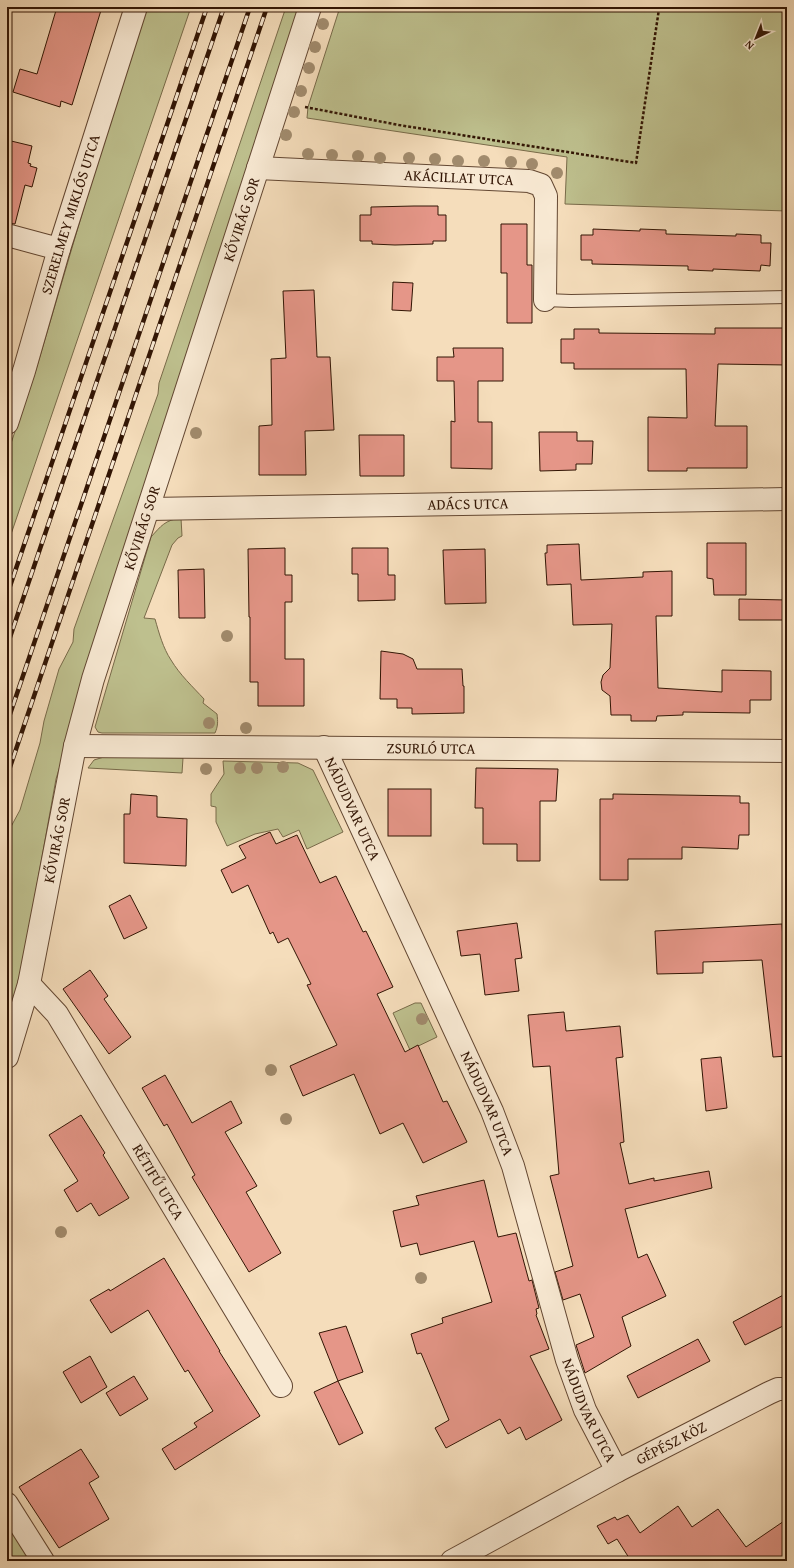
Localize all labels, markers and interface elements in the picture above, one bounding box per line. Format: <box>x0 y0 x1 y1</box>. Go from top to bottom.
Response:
north arrow <box>736 18 776 58</box>
text: N <box>741 37 757 54</box>
street label: SZERELMEY MIKLÓS UTCA <box>35 132 105 297</box>
street label: AKÁCILLAT UTCA <box>403 164 514 190</box>
street label: KŐVIRÁG SOR <box>218 174 264 264</box>
street label: KŐVIRÁG SOR <box>118 482 165 572</box>
street label: ADÁCS UTCA <box>427 492 509 515</box>
street label: ZSURLÓ UTCA <box>387 737 475 759</box>
street label: NÁDUDVAR UTCA <box>320 753 386 864</box>
street label: KŐVIRÁG SOR <box>38 795 75 885</box>
street label: NÁDUDVAR UTCA <box>456 1047 519 1159</box>
street label: RÉTIFŰ UTCA <box>128 1140 189 1223</box>
street label: NÁDUDVAR UTCA <box>557 1355 622 1466</box>
street label: GÉPÉSZ KÖZ <box>632 1416 710 1470</box>

